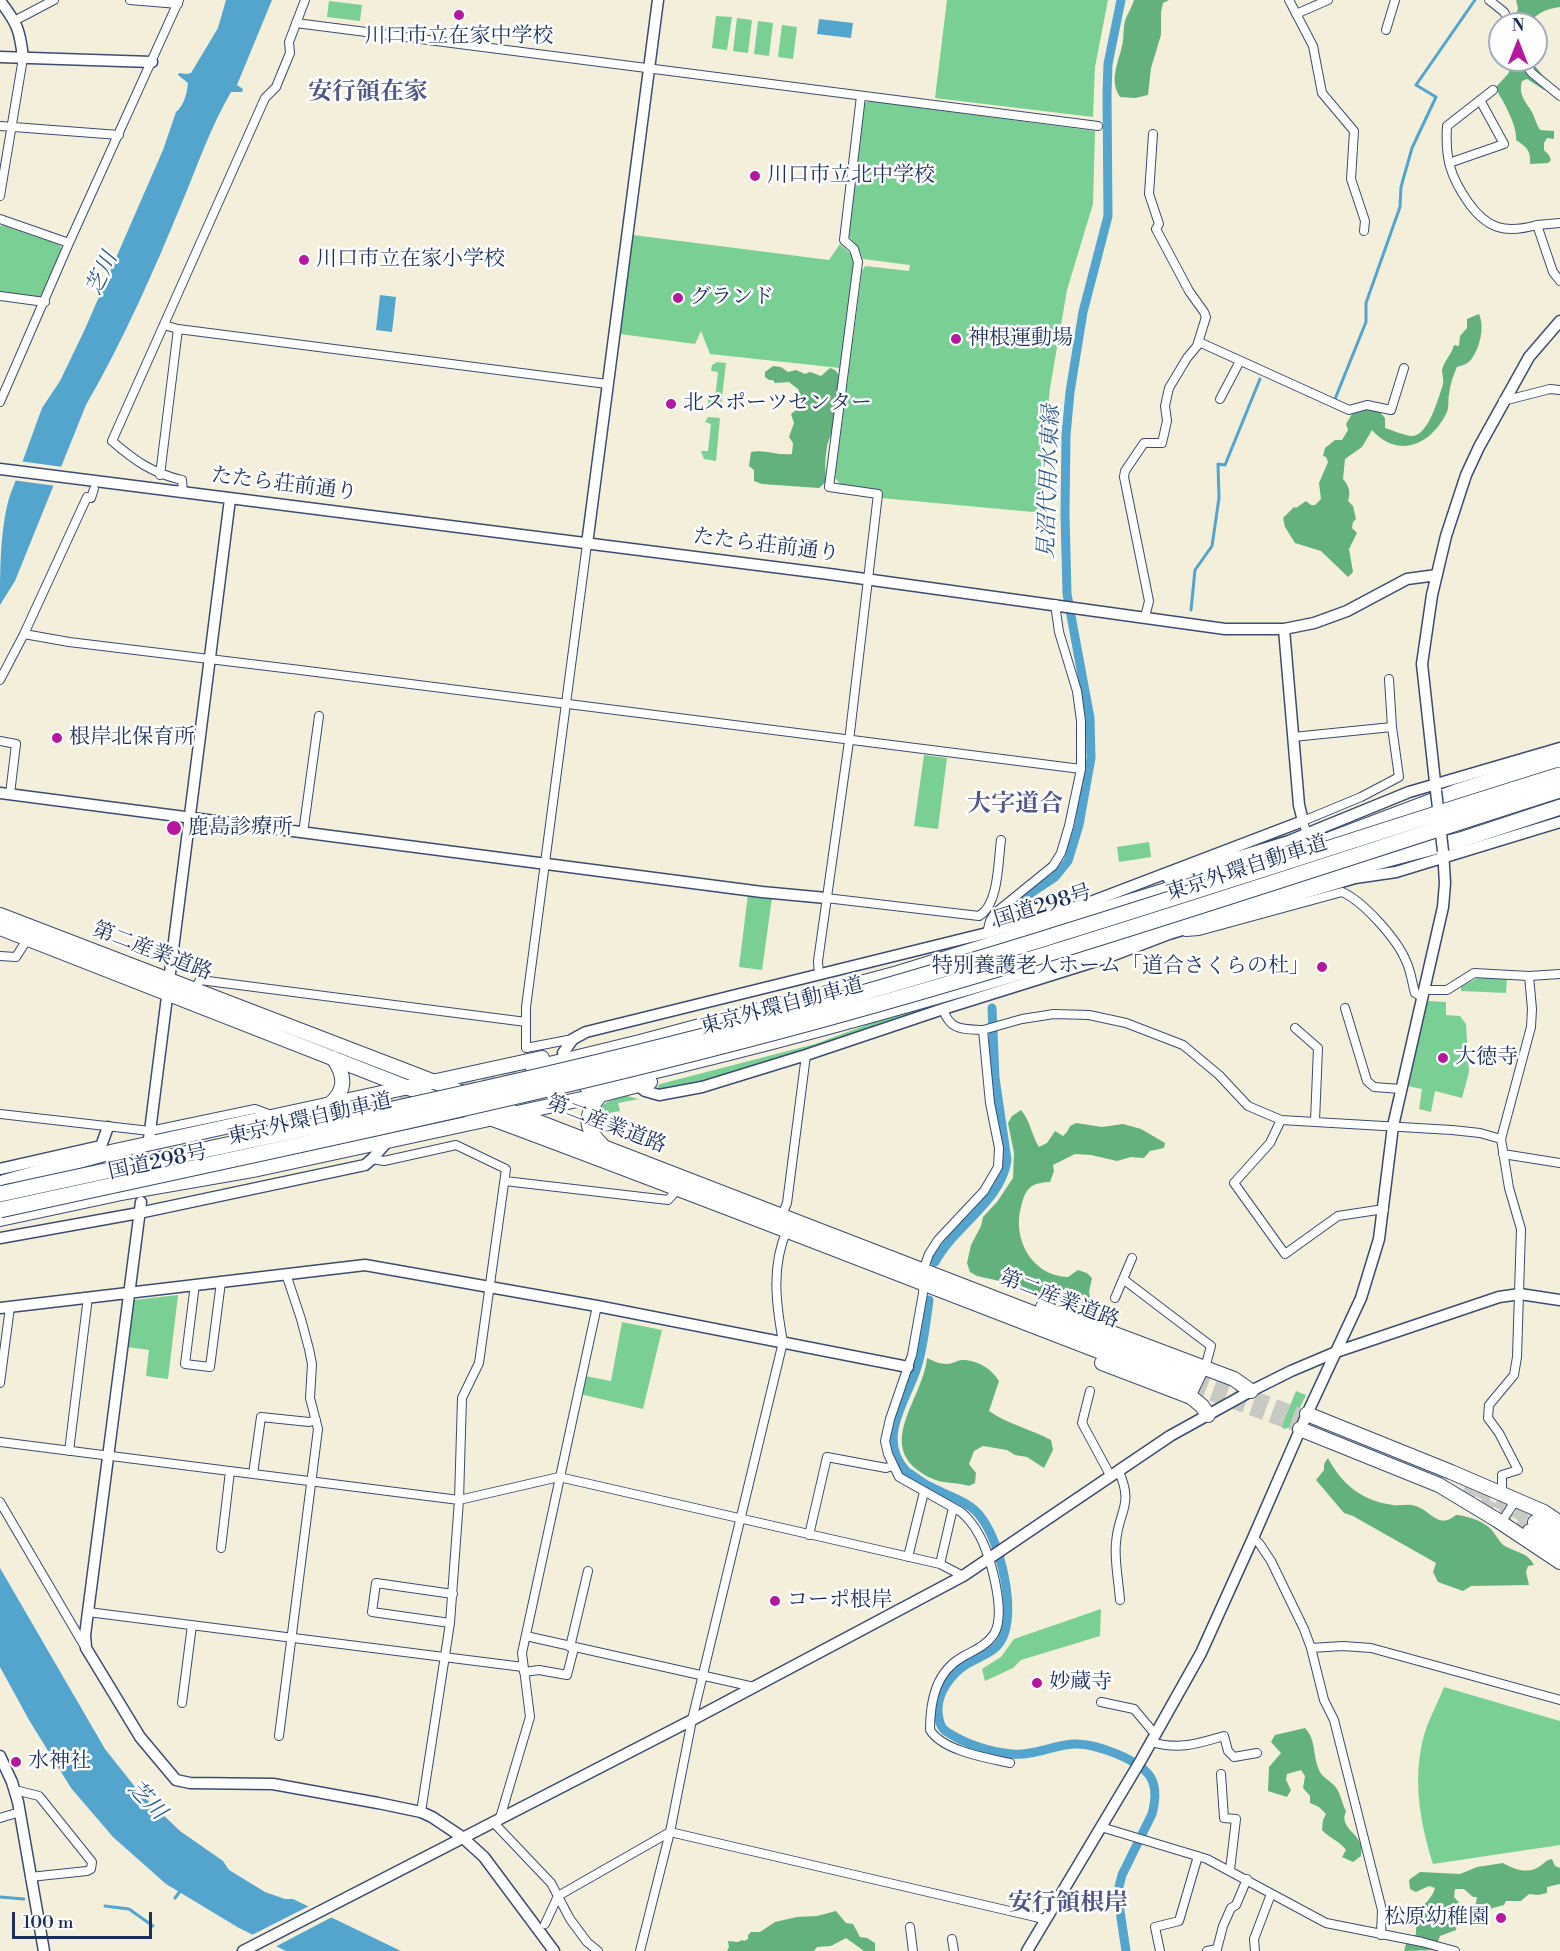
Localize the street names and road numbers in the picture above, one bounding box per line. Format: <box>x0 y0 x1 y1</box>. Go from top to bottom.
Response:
street label: たたら荘前通り <box>210 464 358 506</box>
street label: たたら荘前通り <box>692 525 840 567</box>
street label: 東京外環自動車道 <box>1163 831 1331 907</box>
street label: 国道298号 <box>991 880 1095 934</box>
street label: 第二産業道路 <box>89 918 215 986</box>
street label: 東京外環自動車道 <box>698 973 866 1041</box>
street label: 東京外環自動車道 <box>225 1089 395 1151</box>
street label: 第二産業道路 <box>543 1091 669 1159</box>
street label: 国道298号 <box>106 1140 210 1186</box>
street label: 第二産業道路 <box>996 1266 1122 1334</box>

